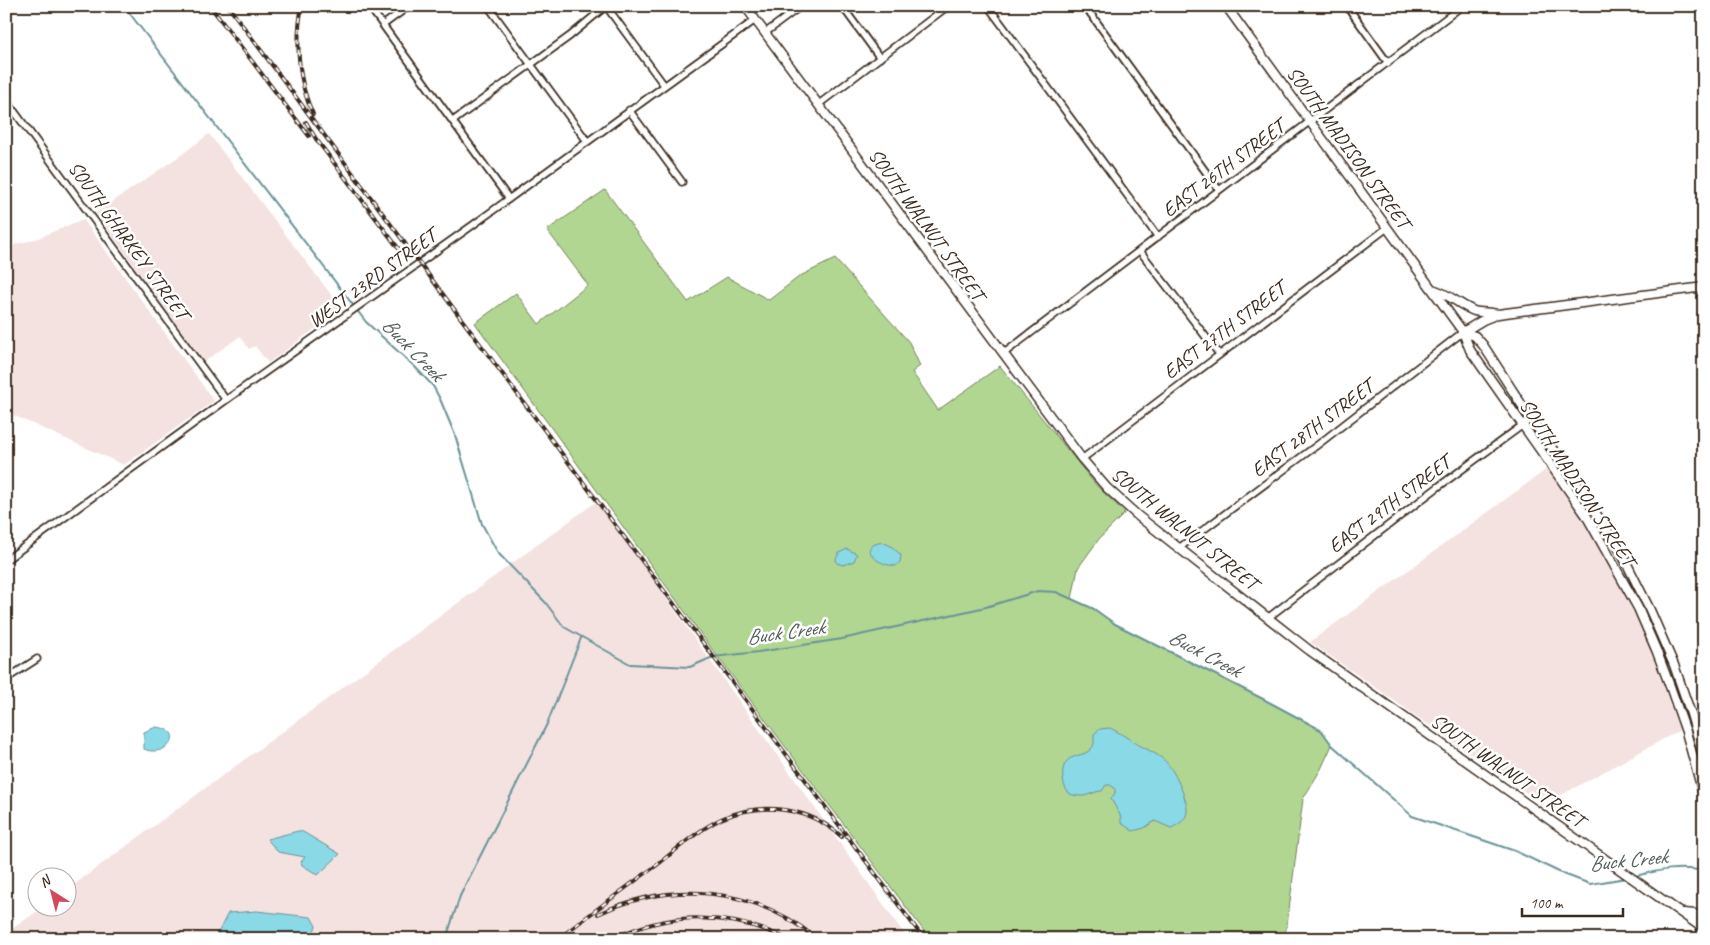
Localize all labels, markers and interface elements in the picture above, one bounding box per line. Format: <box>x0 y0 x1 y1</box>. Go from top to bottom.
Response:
street label: SOUTH MADISON STREET <box>1281 61 1419 237</box>
street label: EAST 26TH STREET <box>1157 111 1293 222</box>
street label: SOUTH WALNUT STREET <box>863 143 993 309</box>
street label: SOUTH GHARKEY STREET <box>63 156 197 328</box>
street label: WEST 23RD STREET <box>303 221 445 333</box>
street label: EAST 27TH STREET <box>1158 273 1294 384</box>
water label: Buck Creek <box>377 312 452 388</box>
street label: EAST 28TH STREET <box>1246 371 1382 482</box>
street label: SOUTH MADISON STREET <box>1514 394 1644 574</box>
street label: EAST 29TH STREET <box>1323 447 1459 558</box>
street label: SOUTH WALNUT STREET <box>1106 462 1267 598</box>
water label: Buck Creek <box>745 613 829 650</box>
water label: Buck Creek <box>1165 623 1248 684</box>
street label: SOUTH WALNUT STREET <box>1426 708 1593 835</box>
water label: Buck Creek <box>1588 843 1671 877</box>
north arrow <box>28 868 78 918</box>
text: N <box>36 871 55 891</box>
scale bar <box>1522 885 1624 917</box>
text: 100 m <box>1530 894 1564 913</box>

